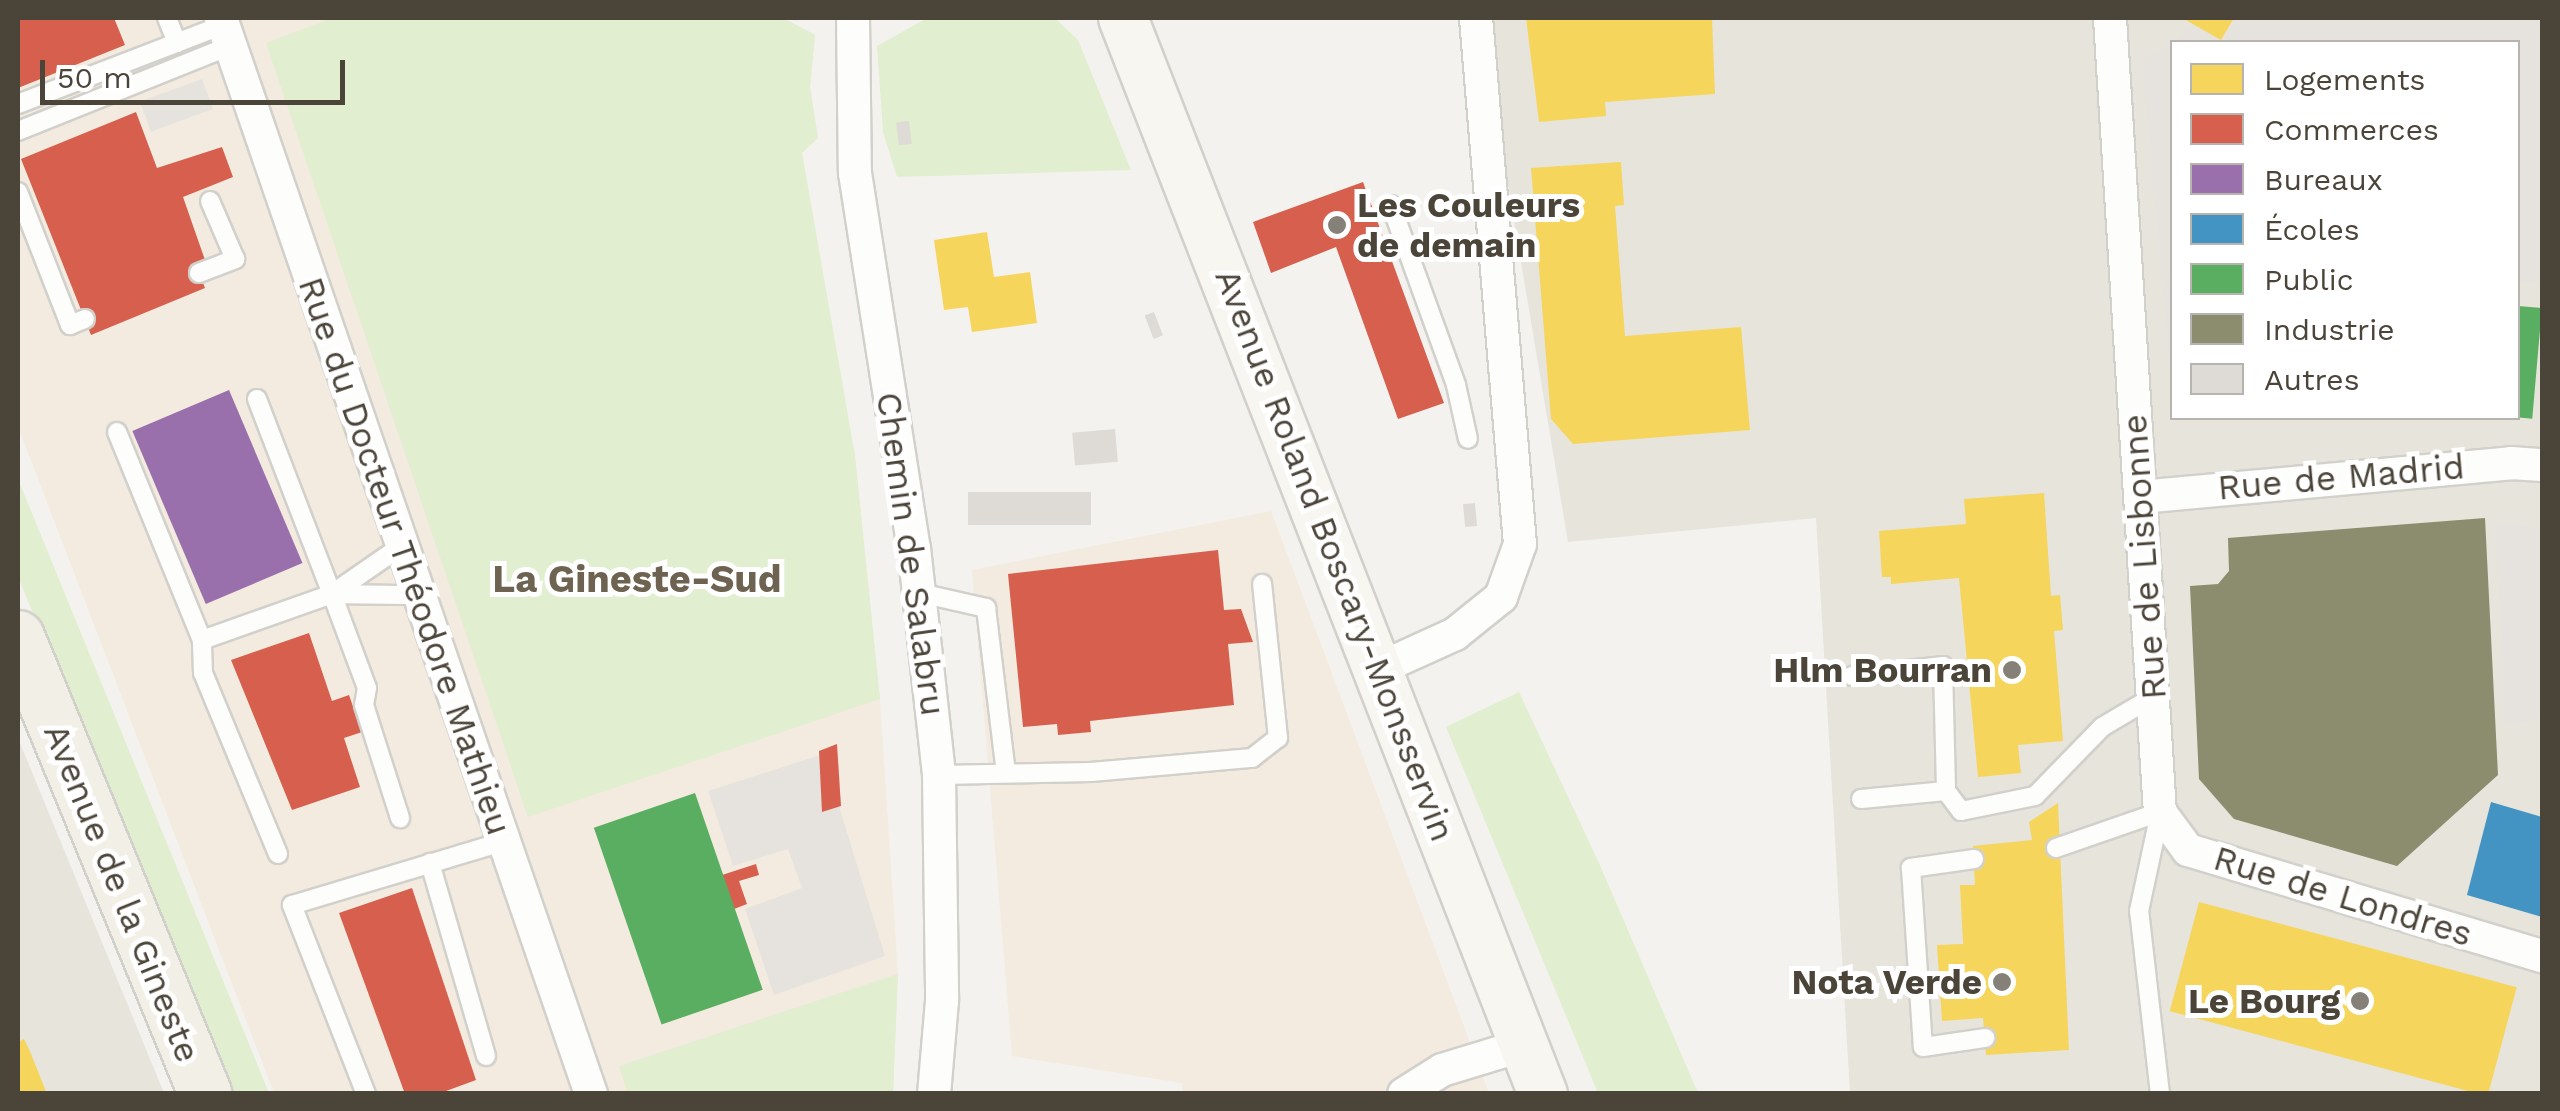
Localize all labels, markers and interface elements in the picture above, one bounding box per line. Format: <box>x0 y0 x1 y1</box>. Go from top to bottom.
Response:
scale bar <box>45 40 350 102</box>
legend <box>2170 40 2520 420</box>
text: 50 m <box>57 60 132 95</box>
text: Logements <box>2264 62 2425 97</box>
text: Commerces <box>2264 112 2439 147</box>
text: Bureaux <box>2264 162 2383 197</box>
place label: Les Couleurs de demain <box>1357 184 1580 266</box>
text: Écoles <box>2264 212 2360 247</box>
marker: Les Couleurs de demain <box>1326 214 1348 236</box>
text: Public <box>2264 262 2354 297</box>
street label: Avenue Roland Boscary-Monsservin <box>1206 263 1464 847</box>
street label: Rue du Docteur Théodore Mathieu <box>289 271 521 841</box>
text: Industrie <box>2264 312 2395 347</box>
text: Autres <box>2264 362 2360 397</box>
street label: Chemin de Salabru <box>867 389 955 719</box>
street label: Rue de Lisbonne <box>2113 413 2175 701</box>
street label: Rue de Madrid <box>2216 445 2466 509</box>
district label: La Gineste-Sud <box>492 557 782 603</box>
place label: Hlm Bourran <box>1773 649 1992 691</box>
marker: Hlm Bourran <box>2001 659 2023 681</box>
street label: Avenue de la Gineste <box>35 717 209 1069</box>
street label: Rue de Londres <box>2209 837 2477 955</box>
place label: Nota Verde <box>1790 961 1982 1003</box>
marker: Nota Verde <box>1991 971 2013 993</box>
place label: Le Bourg <box>2188 980 2340 1022</box>
marker: Le Bourg <box>2349 990 2371 1012</box>

